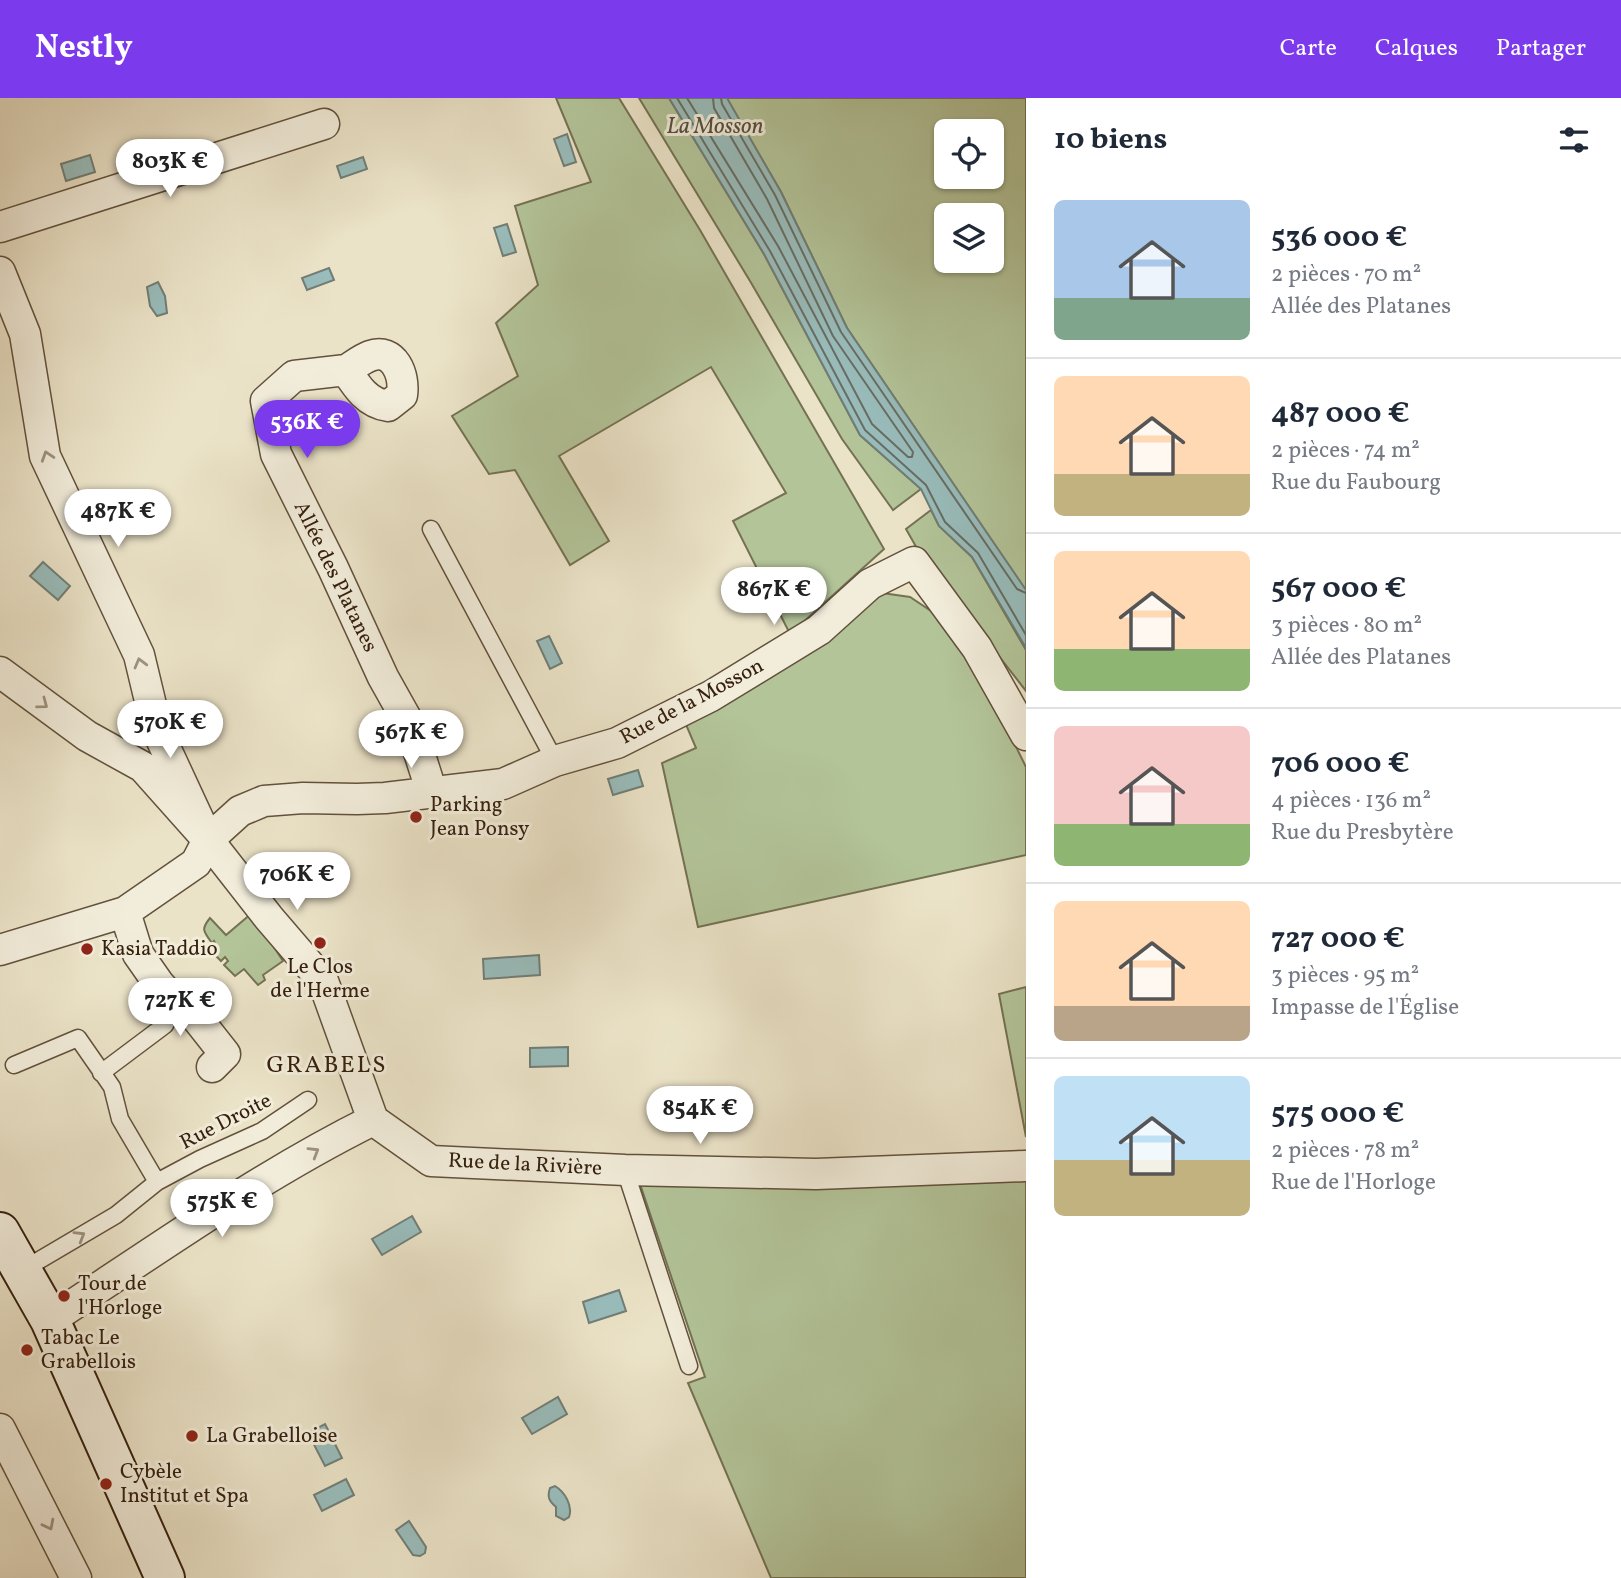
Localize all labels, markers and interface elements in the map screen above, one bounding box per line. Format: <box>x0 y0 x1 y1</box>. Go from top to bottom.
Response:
text: Nestly <box>35 26 133 72</box>
text: Carte <box>1280 32 1337 66</box>
text: Calques <box>1375 32 1458 66</box>
text: Partager <box>1496 32 1586 66</box>
water label: La Mosson <box>667 111 764 143</box>
map controls <box>934 119 1004 273</box>
button: locate <box>934 119 1004 189</box>
text: 10 biens <box>1054 119 1167 161</box>
icon: filters <box>1555 121 1593 159</box>
pin: 803K € <box>113 140 227 199</box>
text: 803K € <box>132 146 208 178</box>
button: layers <box>934 203 1004 273</box>
text: 536 000 € <box>1271 217 1407 259</box>
icon: home <box>1110 228 1194 312</box>
text: 2 pièces · 70 m² <box>1271 259 1421 291</box>
text: Allée des Platanes <box>1271 291 1451 323</box>
text: 487 000 € <box>1271 393 1410 435</box>
pin: 536K € <box>250 400 364 460</box>
icon: home <box>1110 404 1194 488</box>
text: 536K € <box>270 407 344 439</box>
text: 2 pièces · 74 m² <box>1271 435 1420 467</box>
one-way arrow <box>40 450 55 462</box>
text: Rue du Faubourg <box>1271 467 1441 499</box>
pin: 487K € <box>61 490 175 549</box>
text: 487K € <box>80 496 156 528</box>
street label: Allée des Platanes <box>286 497 384 657</box>
pin: 867K € <box>717 568 831 627</box>
text: 567 000 € <box>1271 568 1406 610</box>
text: 867K € <box>737 574 811 606</box>
icon: home <box>1110 579 1194 663</box>
text: 3 pièces · 80 m² <box>1271 610 1422 642</box>
text: Allée des Platanes <box>1271 642 1451 674</box>
street label: Rue de la Mosson <box>615 652 769 752</box>
one-way arrow <box>134 657 148 669</box>
one-way arrow <box>35 695 48 708</box>
pin: 570K € <box>113 700 227 760</box>
text: 570K € <box>133 707 207 739</box>
pin: 567K € <box>354 710 468 770</box>
text: 567K € <box>375 717 447 749</box>
text: 706 000 € <box>1271 743 1410 785</box>
icon: home <box>1110 754 1194 838</box>
text: 4 pièces · 136 m² <box>1271 785 1431 817</box>
place label: Parking Jean Ponsy <box>430 791 530 844</box>
marker: Parking Jean Ponsy <box>408 809 424 825</box>
text: Rue du Presbytère <box>1271 817 1454 849</box>
pin: 706K € <box>240 852 354 912</box>
text: 706K € <box>259 859 335 891</box>
text: 727 000 € <box>1271 918 1405 960</box>
icon: home <box>1110 929 1194 1013</box>
place label: Kasia Taddio <box>101 935 218 964</box>
marker: Le Clos de l'Herme <box>312 935 328 951</box>
marker: Kasia Taddio <box>79 941 95 957</box>
place label: Le Clos de l'Herme <box>270 953 370 1006</box>
text: 3 pièces · 95 m² <box>1271 960 1419 992</box>
pin: 727K € <box>123 978 237 1038</box>
text: 727K € <box>144 985 216 1017</box>
text: Impasse de l'Église <box>1271 992 1459 1024</box>
district label: GRABELS <box>267 1049 387 1083</box>
pin: 854K € <box>643 1086 757 1146</box>
street label: Rue Droite <box>175 1087 277 1157</box>
text: 854K € <box>662 1093 738 1125</box>
text: 575 000 € <box>1271 1093 1404 1135</box>
icon: home <box>1110 1104 1194 1188</box>
text: 2 pièces · 78 m² <box>1271 1135 1419 1167</box>
street label: Rue de la Rivière <box>447 1146 603 1184</box>
one-way arrow <box>307 1147 320 1160</box>
text: Rue de l'Horloge <box>1271 1167 1436 1199</box>
pin: 575K € <box>165 1180 279 1239</box>
text: 575K € <box>186 1186 258 1218</box>
one-way arrow <box>72 1232 85 1245</box>
place label: Tour de l'Horloge <box>78 1270 162 1323</box>
marker: Tour de l'Horloge <box>56 1288 72 1304</box>
place label: Tabac Le Grabellois <box>41 1324 136 1377</box>
marker: Tabac Le Grabellois <box>19 1342 35 1358</box>
place label: La Grabelloise <box>206 1422 338 1451</box>
marker: La Grabelloise <box>184 1428 200 1444</box>
place label: Cybèle Institut et Spa <box>120 1458 249 1511</box>
marker: Cybèle Institut et Spa <box>98 1476 114 1492</box>
one-way arrow <box>41 1518 55 1530</box>

